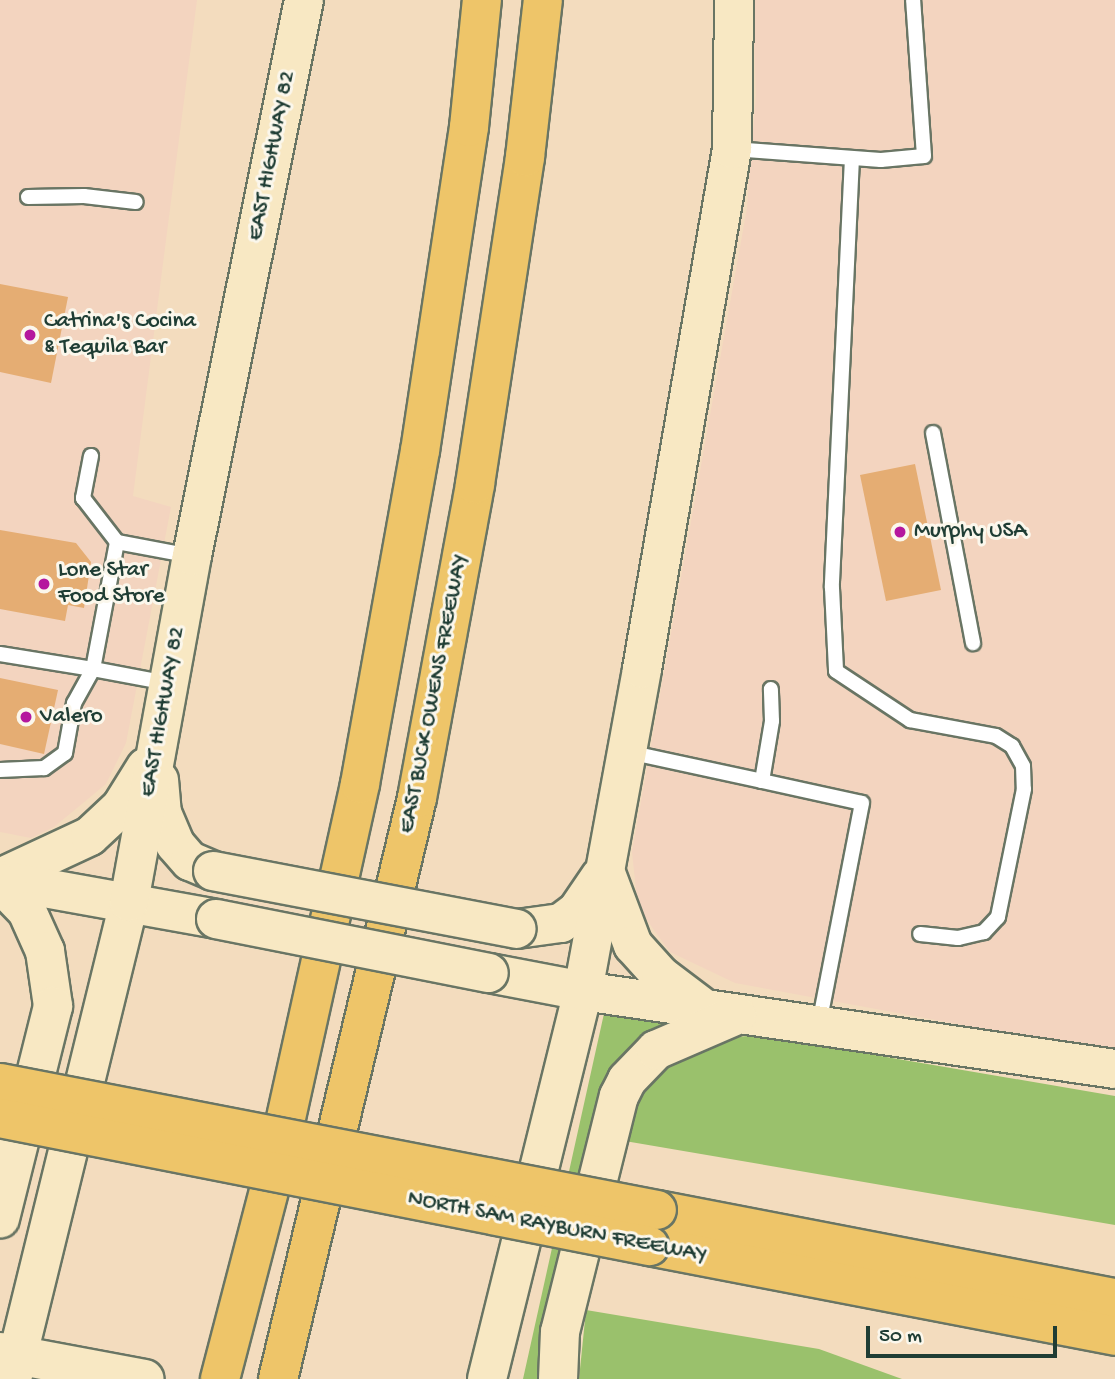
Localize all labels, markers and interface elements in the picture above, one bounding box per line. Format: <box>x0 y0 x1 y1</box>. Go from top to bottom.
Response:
street label: EAST HIGHWAY 82 <box>243 69 303 243</box>
place label: Catrina's Cocina & Tequila Bar <box>44 308 196 362</box>
marker: Catrina's Cocina & Tequila Bar <box>22 327 38 343</box>
place label: Murphy USA <box>914 518 1027 546</box>
marker: Murphy USA <box>892 524 908 540</box>
street label: EAST BUCK OWENS FREEWAY <box>394 552 476 836</box>
place label: Lone Star Food Store <box>58 557 165 611</box>
marker: Lone Star Food Store <box>36 576 52 592</box>
street label: EAST HIGHWAY 82 <box>135 625 193 799</box>
place label: Valero <box>40 703 103 731</box>
marker: Valero <box>18 709 34 725</box>
street label: NORTH SAM RAYBURN FREEWAY <box>405 1185 709 1271</box>
scale bar <box>870 1312 1061 1356</box>
text: 50 m <box>879 1325 922 1350</box>

